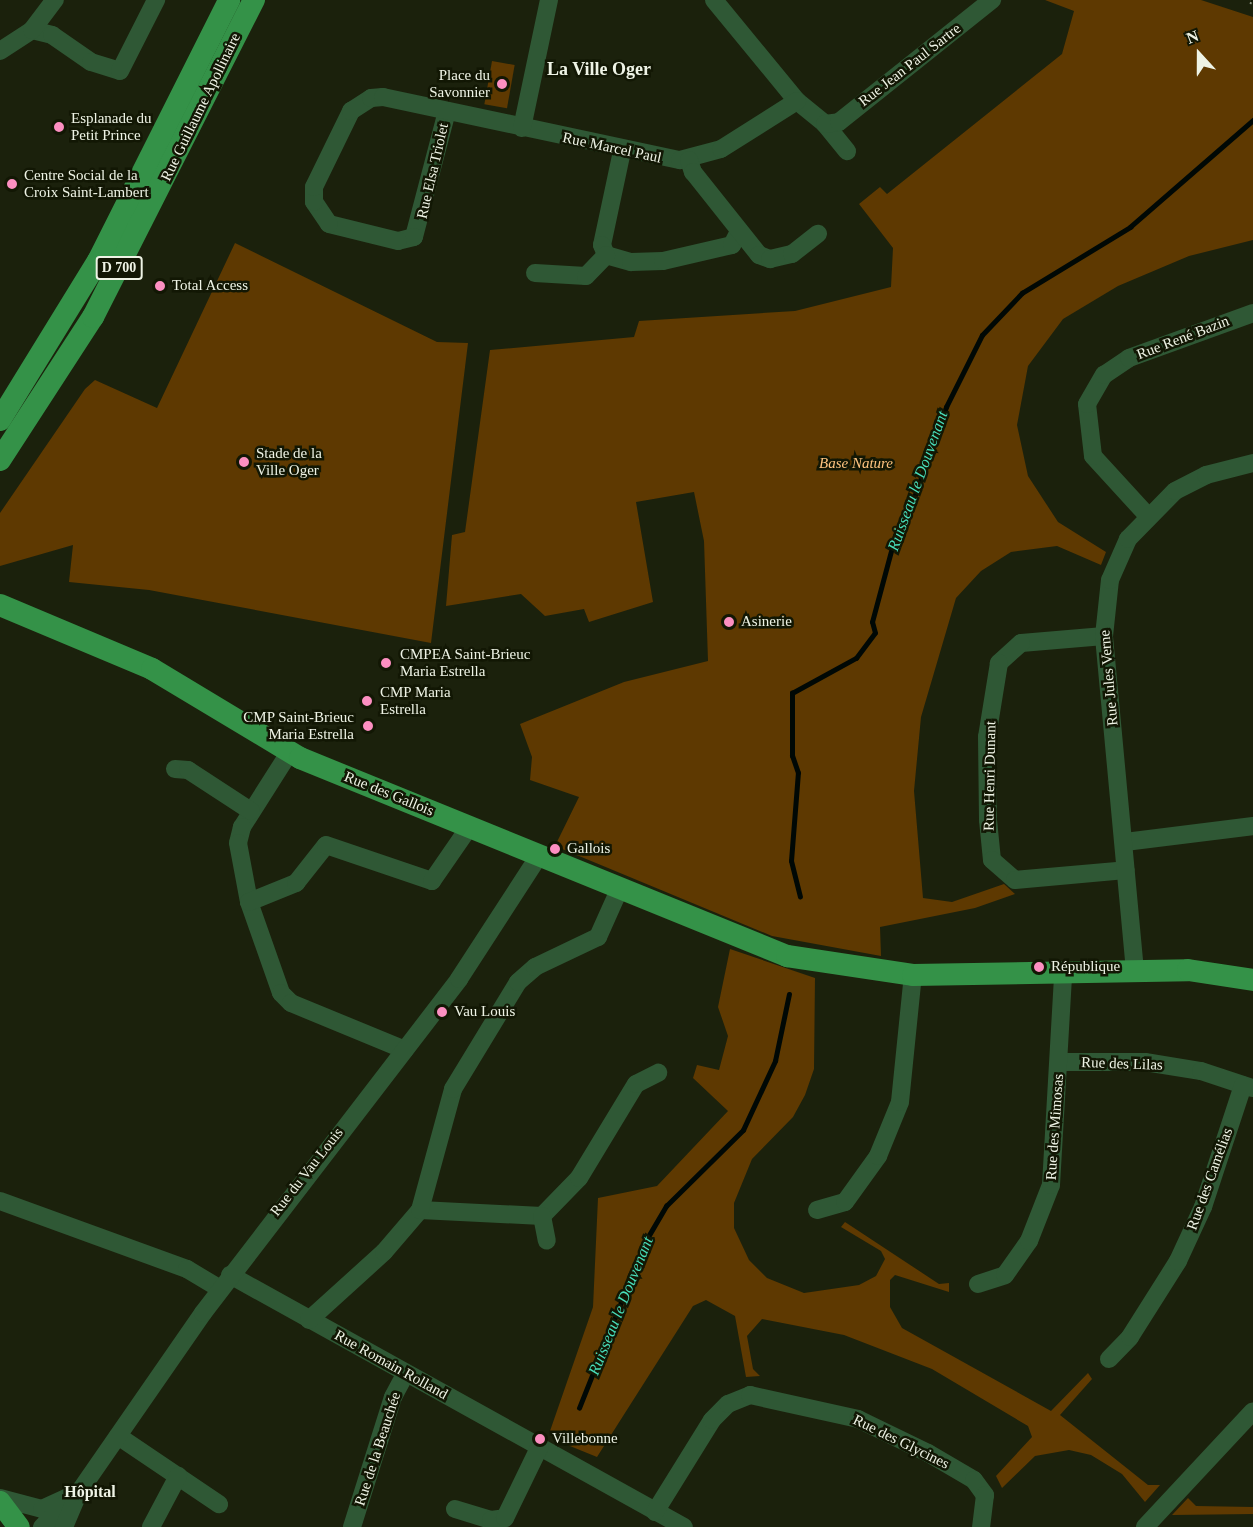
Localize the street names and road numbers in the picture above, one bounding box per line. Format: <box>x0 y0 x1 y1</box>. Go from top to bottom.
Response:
street label: Rue Jean Paul Sartre <box>855 20 965 110</box>
street label: Rue Guillaume Apollinaire <box>157 30 245 184</box>
street label: Rue Elsa Triolet <box>413 121 453 221</box>
street label: Rue Marcel Paul <box>561 129 663 167</box>
road number: D 700 <box>95 257 143 279</box>
street label: Rue René Bazin <box>1134 312 1232 364</box>
street label: Rue Jules Verne <box>1096 629 1122 727</box>
street label: Rue Henri Dunant <box>980 721 1000 831</box>
street label: Rue des Gallois <box>342 768 436 820</box>
street label: Rue des Lilas <box>1081 1054 1163 1074</box>
street label: Rue des Mimosas <box>1042 1073 1068 1181</box>
street label: Rue du Vau Louis <box>267 1124 347 1220</box>
street label: Rue des Camélias <box>1183 1125 1237 1233</box>
street label: Rue Romain Rolland <box>331 1326 451 1404</box>
street label: Rue de la Beauchée <box>351 1390 405 1508</box>
street label: Rue des Glycines <box>850 1411 952 1473</box>

